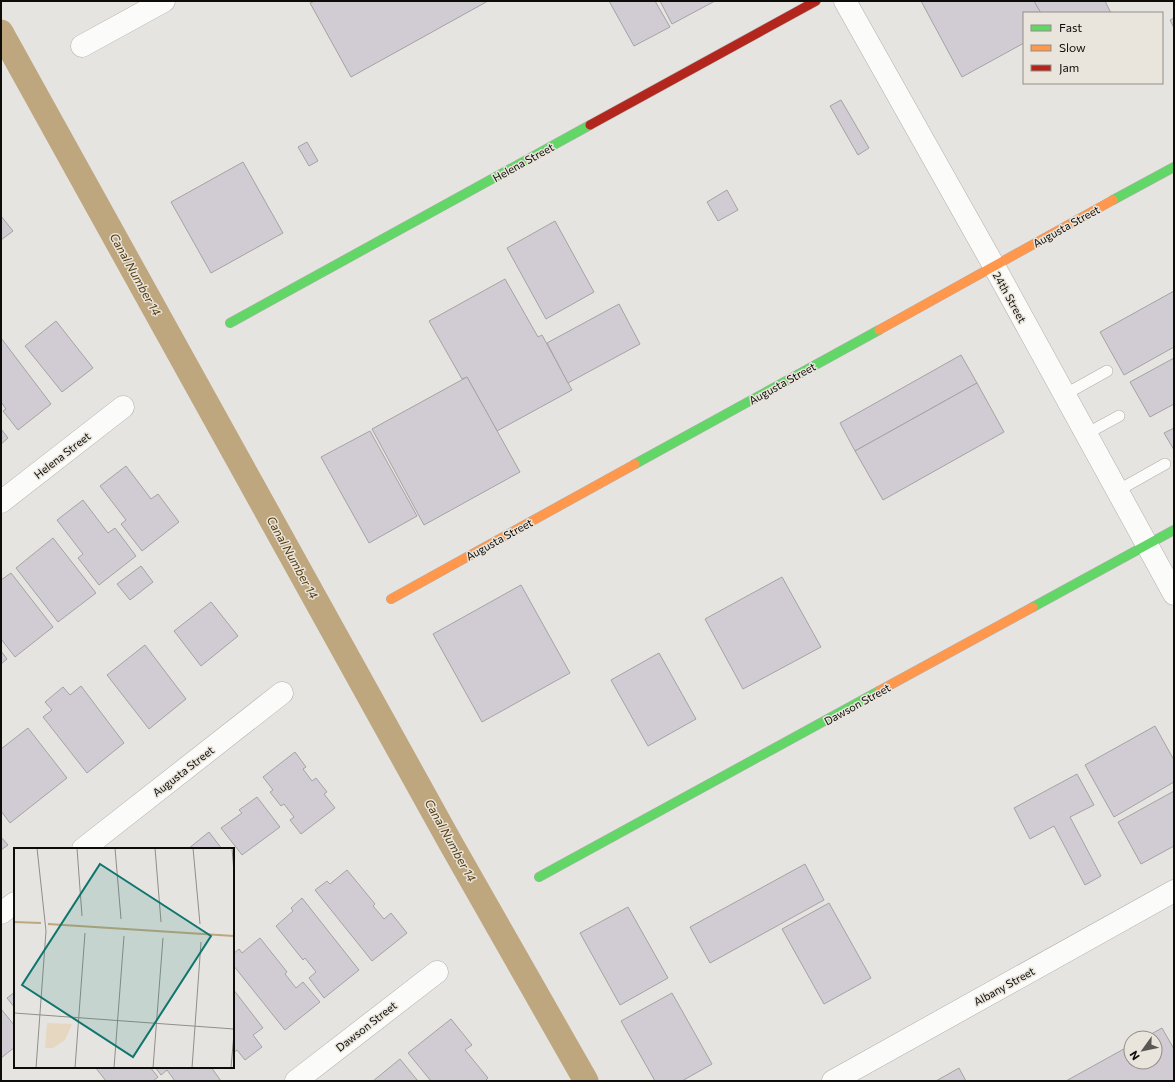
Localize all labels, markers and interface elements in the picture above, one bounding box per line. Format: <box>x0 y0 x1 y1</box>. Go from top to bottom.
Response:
legend <box>1023 12 1163 84</box>
text: Fast <box>1059 20 1082 34</box>
text: Slow <box>1059 40 1086 54</box>
text: Jam <box>1059 60 1079 75</box>
street label: Helena Street <box>490 140 556 184</box>
street label: Augusta Street <box>1030 202 1102 250</box>
water label: Canal Number 14 <box>108 230 164 318</box>
street label: 24th Street <box>991 269 1030 325</box>
street label: Augusta Street <box>746 359 818 407</box>
street label: Helena Street <box>31 429 93 481</box>
water label: Canal Number 14 <box>265 513 321 601</box>
street label: Augusta Street <box>463 515 535 563</box>
street label: Dawson Street <box>822 680 893 728</box>
street label: Augusta Street <box>150 743 217 799</box>
water label: Canal Number 14 <box>423 796 479 884</box>
inset map <box>14 848 234 1068</box>
street label: Albany Street <box>971 964 1037 1008</box>
street label: Dawson Street <box>333 998 399 1054</box>
north arrow <box>1123 1030 1163 1070</box>
text: N <box>1126 1049 1142 1063</box>

